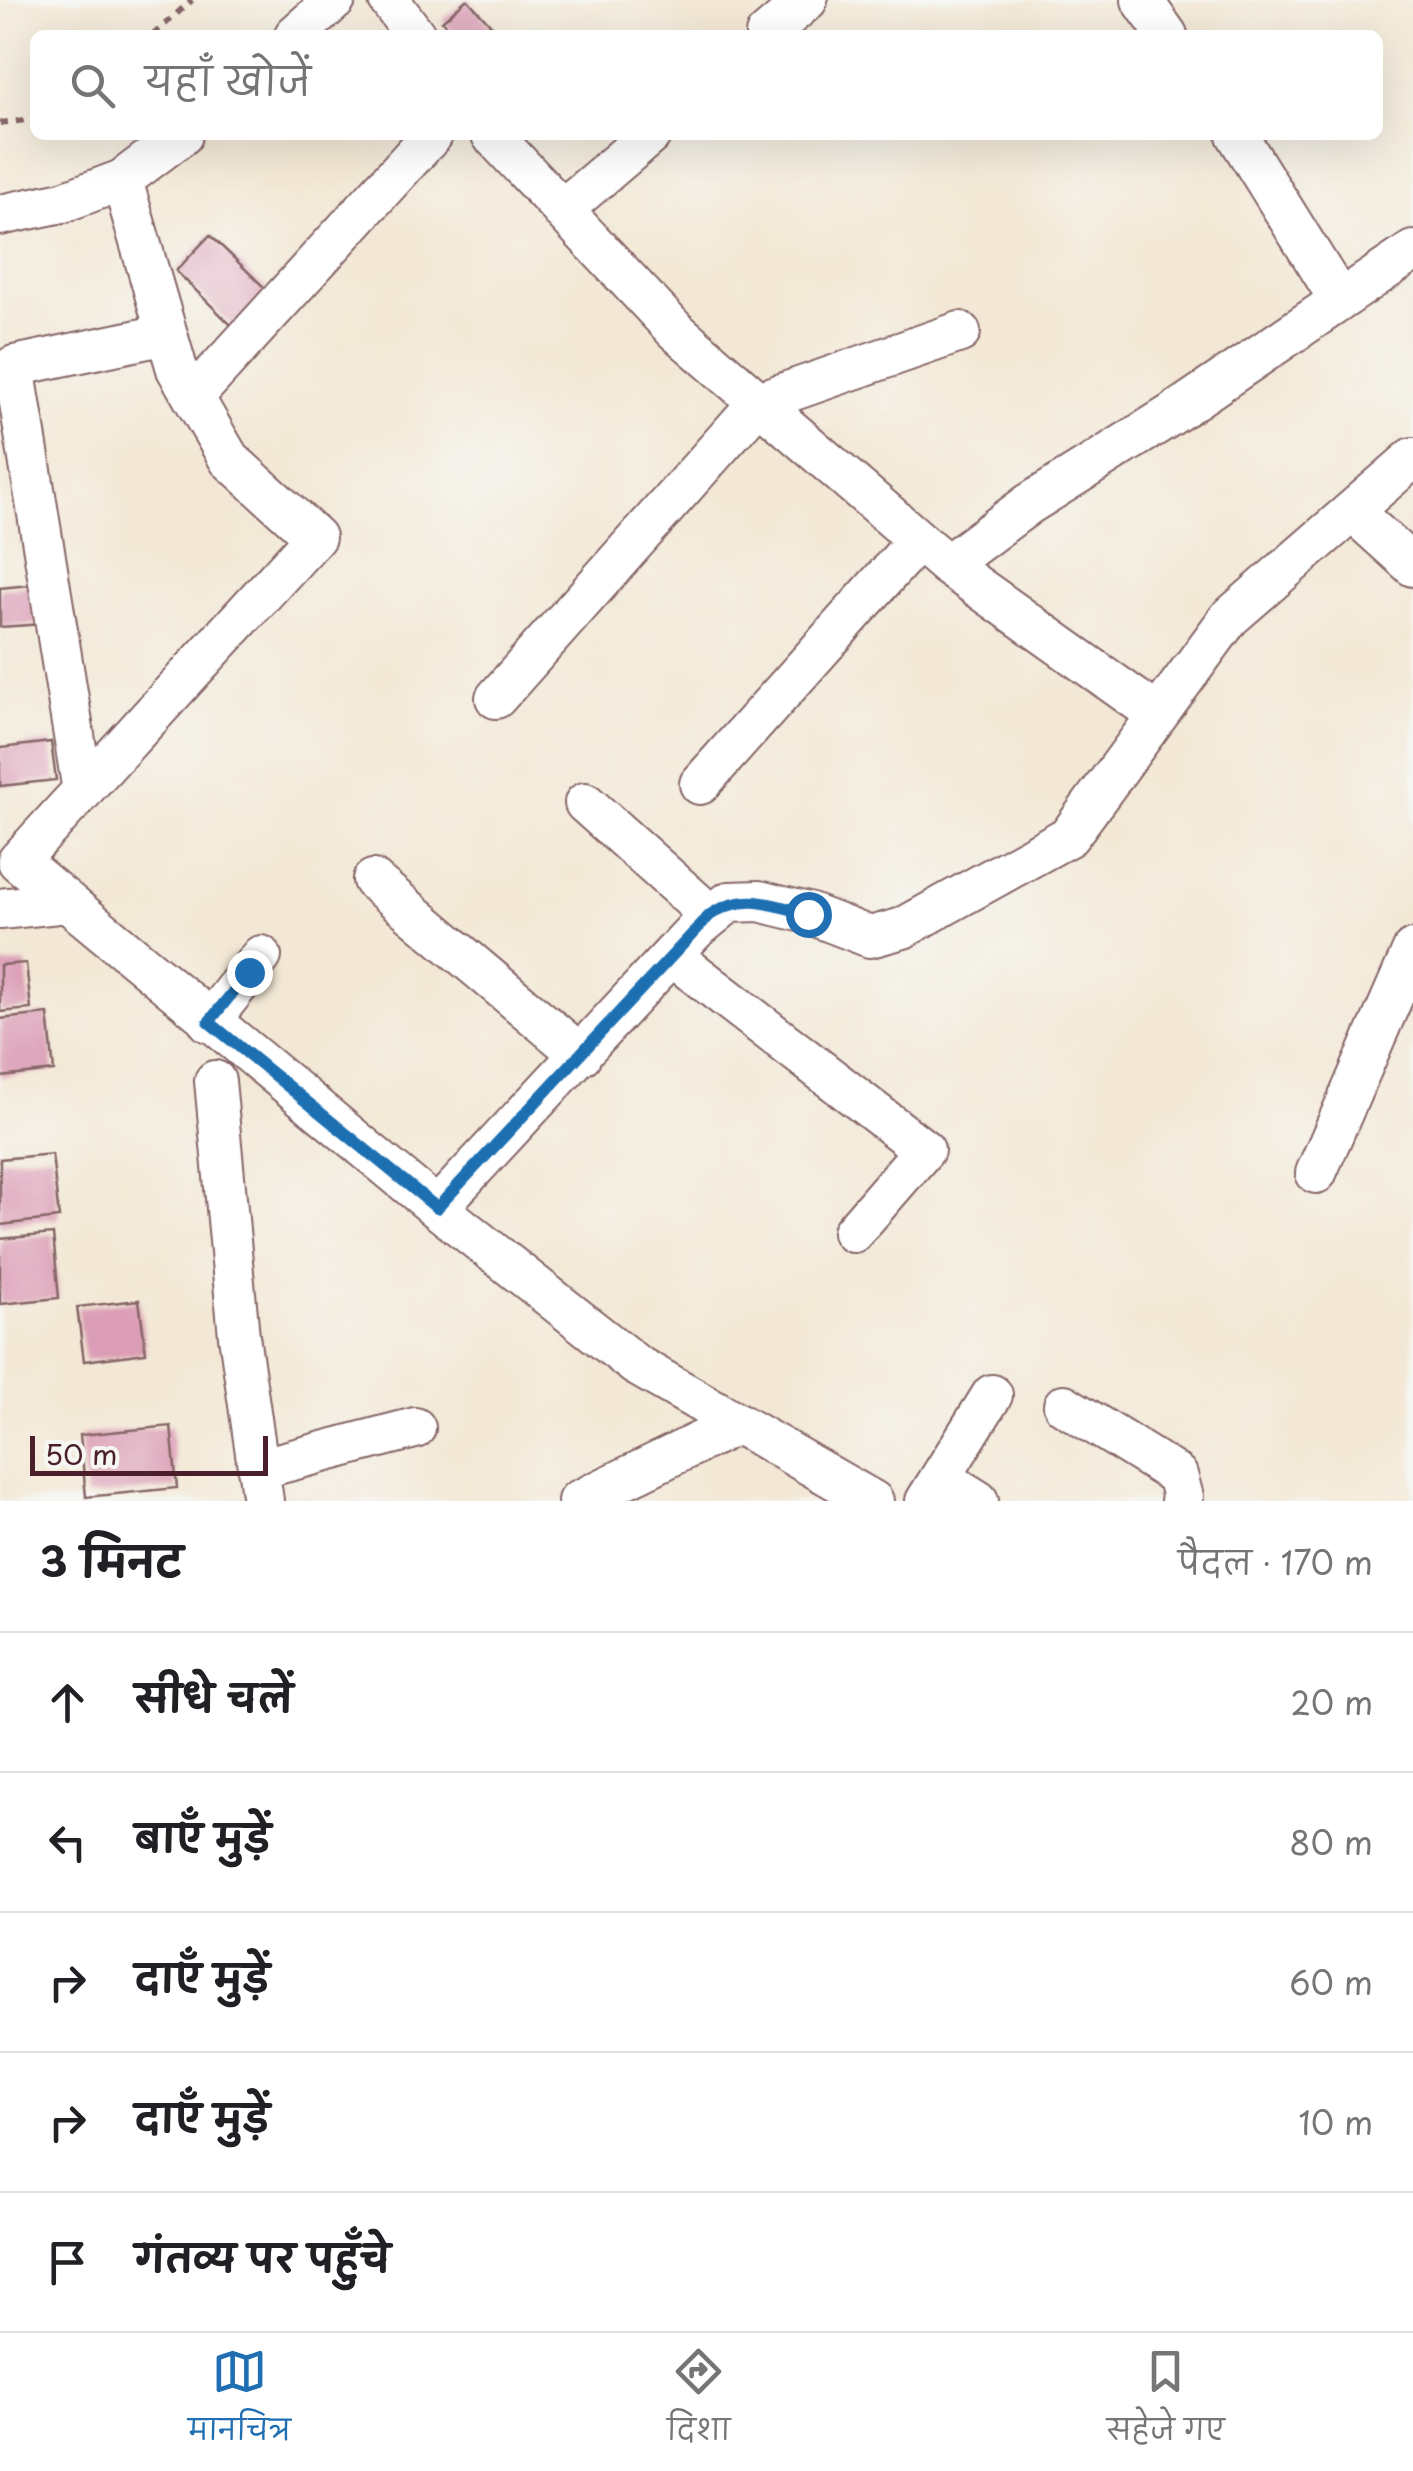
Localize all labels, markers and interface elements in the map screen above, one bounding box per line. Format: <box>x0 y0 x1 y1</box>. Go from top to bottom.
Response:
search box <box>30 30 1383 140</box>
text: यहाँ खोजें <box>145 51 311 108</box>
icon: search <box>65 58 120 113</box>
route start <box>786 892 832 938</box>
route end <box>227 950 273 996</box>
scale bar <box>30 1431 268 1476</box>
text: 50 m <box>45 1432 118 1475</box>
text: 3 मिनट <box>40 1528 183 1591</box>
text: पैदल · 170 m <box>1178 1538 1373 1586</box>
text: सीधे चलें <box>135 1668 293 1725</box>
icon: ahead <box>40 1675 95 1730</box>
text: 20 m <box>1291 1678 1373 1726</box>
text: बाएँ मुड़ें <box>135 1808 271 1865</box>
icon: left <box>40 1815 95 1870</box>
text: 80 m <box>1289 1818 1373 1866</box>
text: दाएँ मुड़ें <box>135 1948 270 2005</box>
icon: right <box>40 1955 95 2010</box>
text: 60 m <box>1289 1958 1373 2006</box>
text: दाएँ मुड़ें <box>135 2088 270 2145</box>
icon: right <box>40 2095 95 2150</box>
text: 10 m <box>1299 2098 1373 2146</box>
text: गंतव्य पर पहुँचे <box>135 2228 390 2285</box>
icon: arrive <box>40 2235 95 2290</box>
tab: मानचित्र <box>188 2344 291 2461</box>
tab: दिशा <box>667 2344 730 2461</box>
tab: सहेजे गए <box>1107 2344 1225 2461</box>

